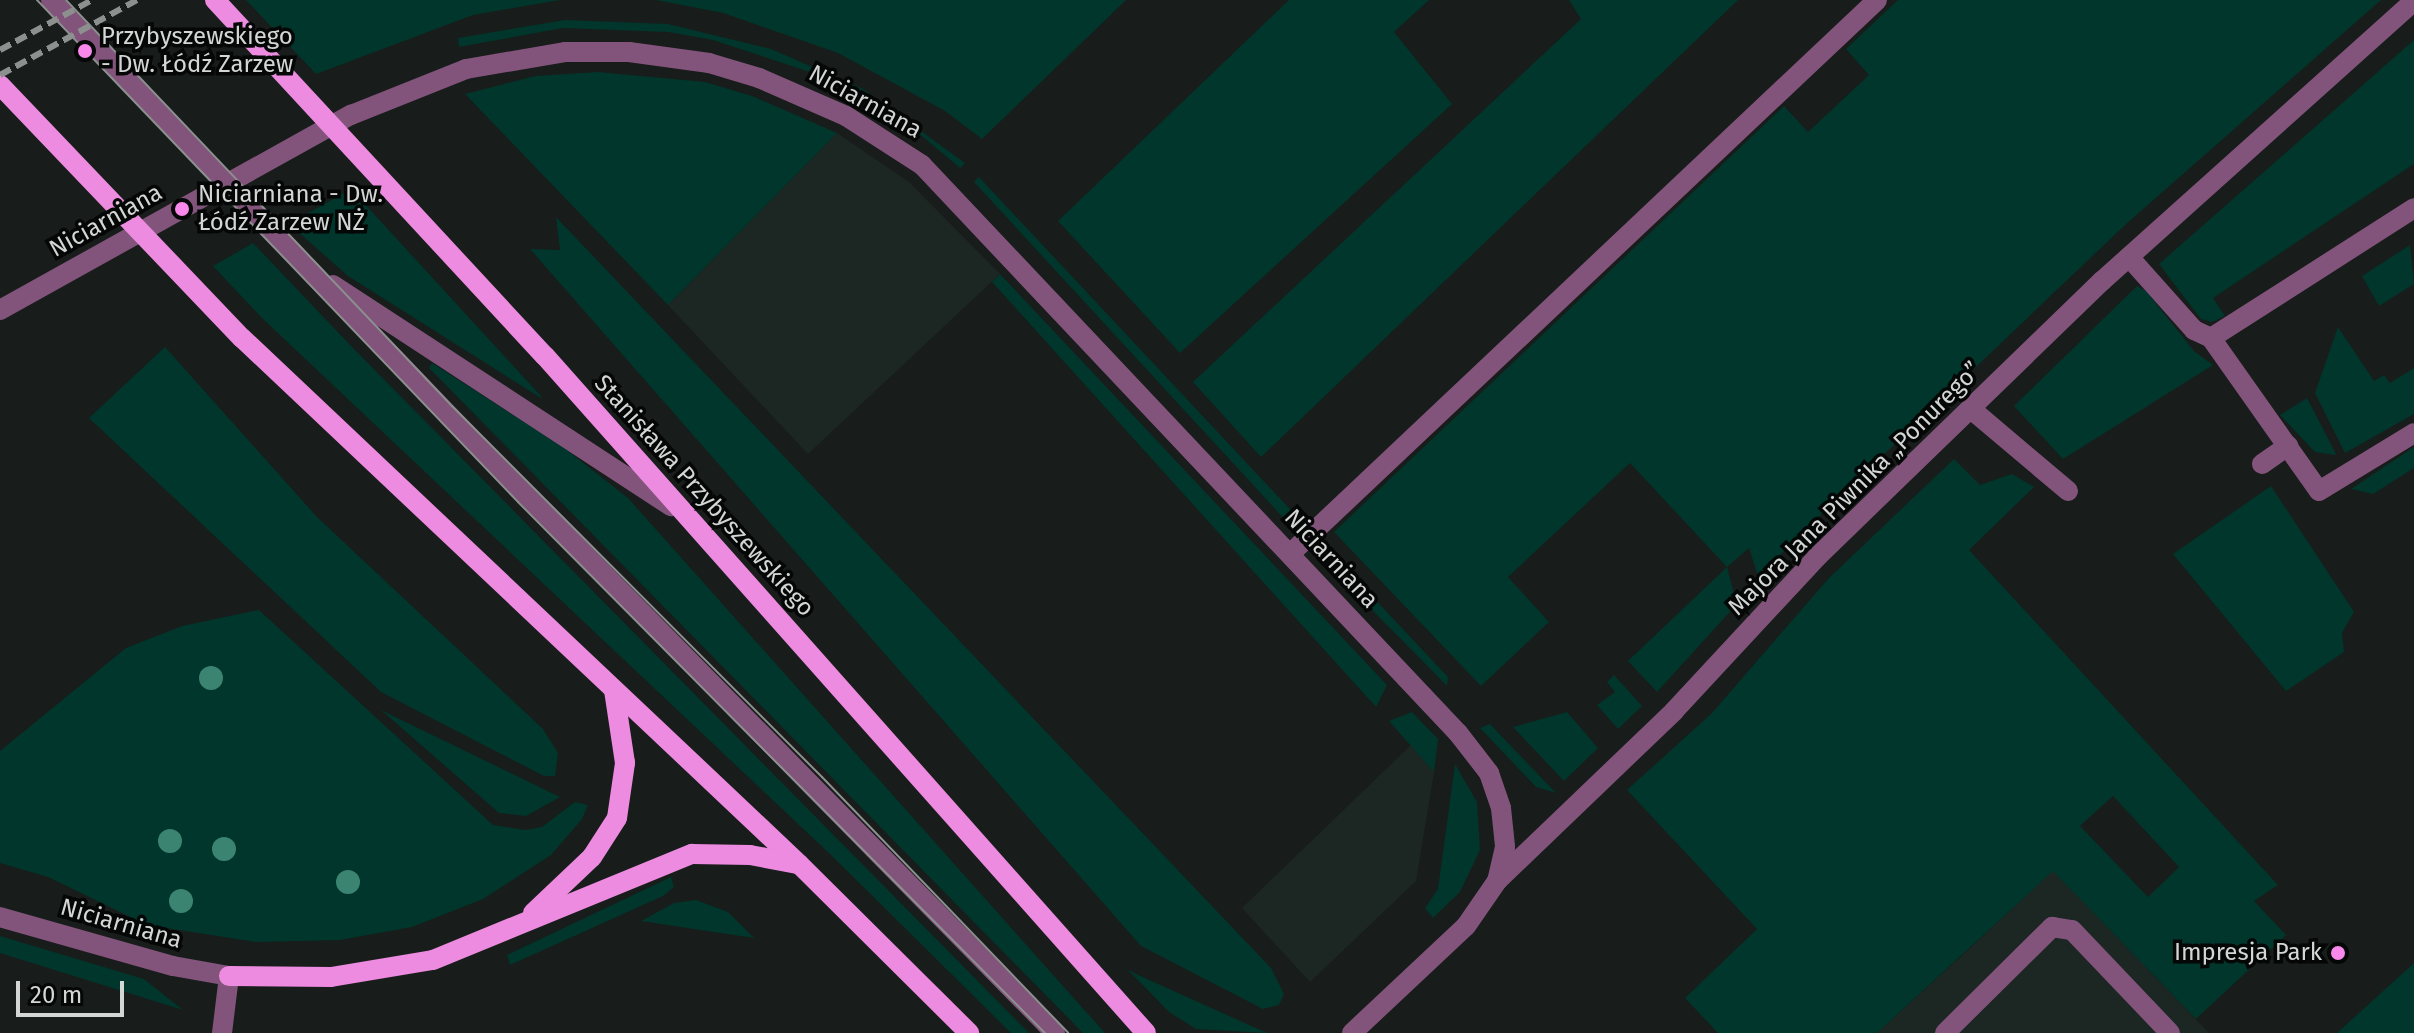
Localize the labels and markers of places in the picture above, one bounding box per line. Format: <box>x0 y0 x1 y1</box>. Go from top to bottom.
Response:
place label: Przybyszewskiego - Dw. Łódź Zarzew <box>101 23 293 79</box>
marker: Przybyszewskiego - Dw. Łódź Zarzew <box>76 42 94 60</box>
place label: Niciarniana - Dw. Łódź Zarzew NŻ <box>198 181 383 237</box>
marker: Niciarniana - Dw. Łódź Zarzew NŻ <box>173 200 191 218</box>
place label: Impresja Park <box>2174 939 2322 967</box>
marker: Impresja Park <box>2329 944 2347 962</box>

